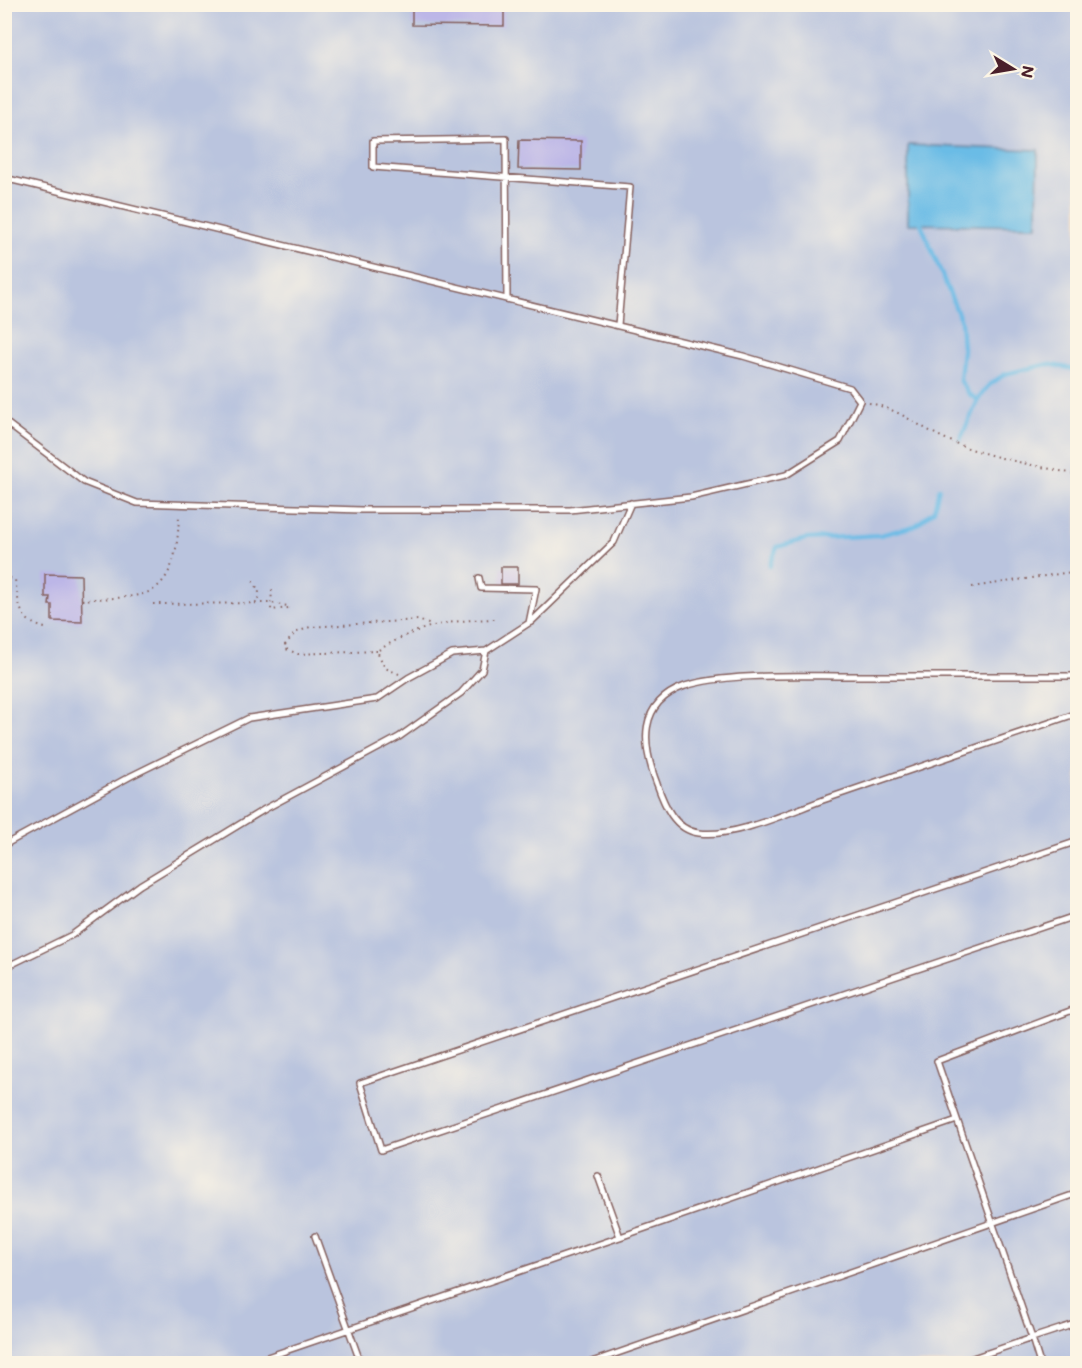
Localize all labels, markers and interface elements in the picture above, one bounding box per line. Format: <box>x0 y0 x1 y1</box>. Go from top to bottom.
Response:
north arrow <box>983 39 1043 99</box>
text: N <box>1017 64 1040 80</box>

